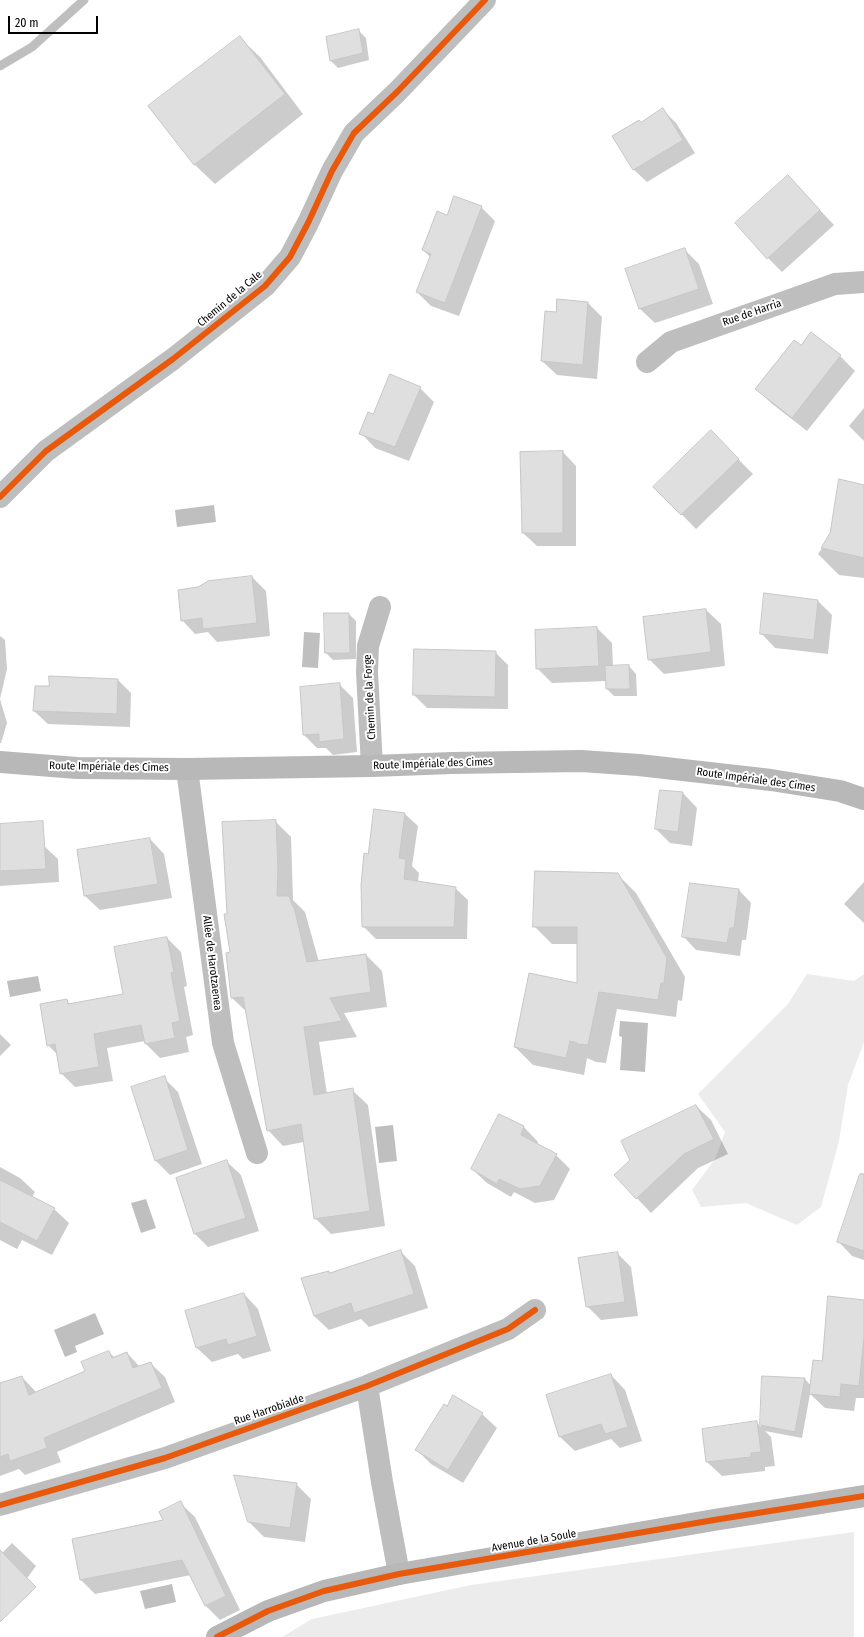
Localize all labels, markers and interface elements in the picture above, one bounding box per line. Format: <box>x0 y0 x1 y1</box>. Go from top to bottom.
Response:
scale bar <box>10 8 100 34</box>
text: 20 m <box>15 16 39 30</box>
street label: Chemin de la Cale <box>195 268 265 330</box>
street label: Rue de Harria <box>721 297 783 329</box>
street label: Chemin de la Forge <box>361 654 379 740</box>
street label: Route Impériale des Cimes <box>373 755 493 773</box>
street label: Route Impériale des Cimes <box>49 759 169 775</box>
street label: Route Impériale des Cimes <box>696 765 816 795</box>
street label: Allée de Harotzaenea <box>200 915 224 1011</box>
street label: Rue Harrobialde <box>232 1392 306 1428</box>
street label: Avenue de la Soule <box>491 1527 577 1555</box>

